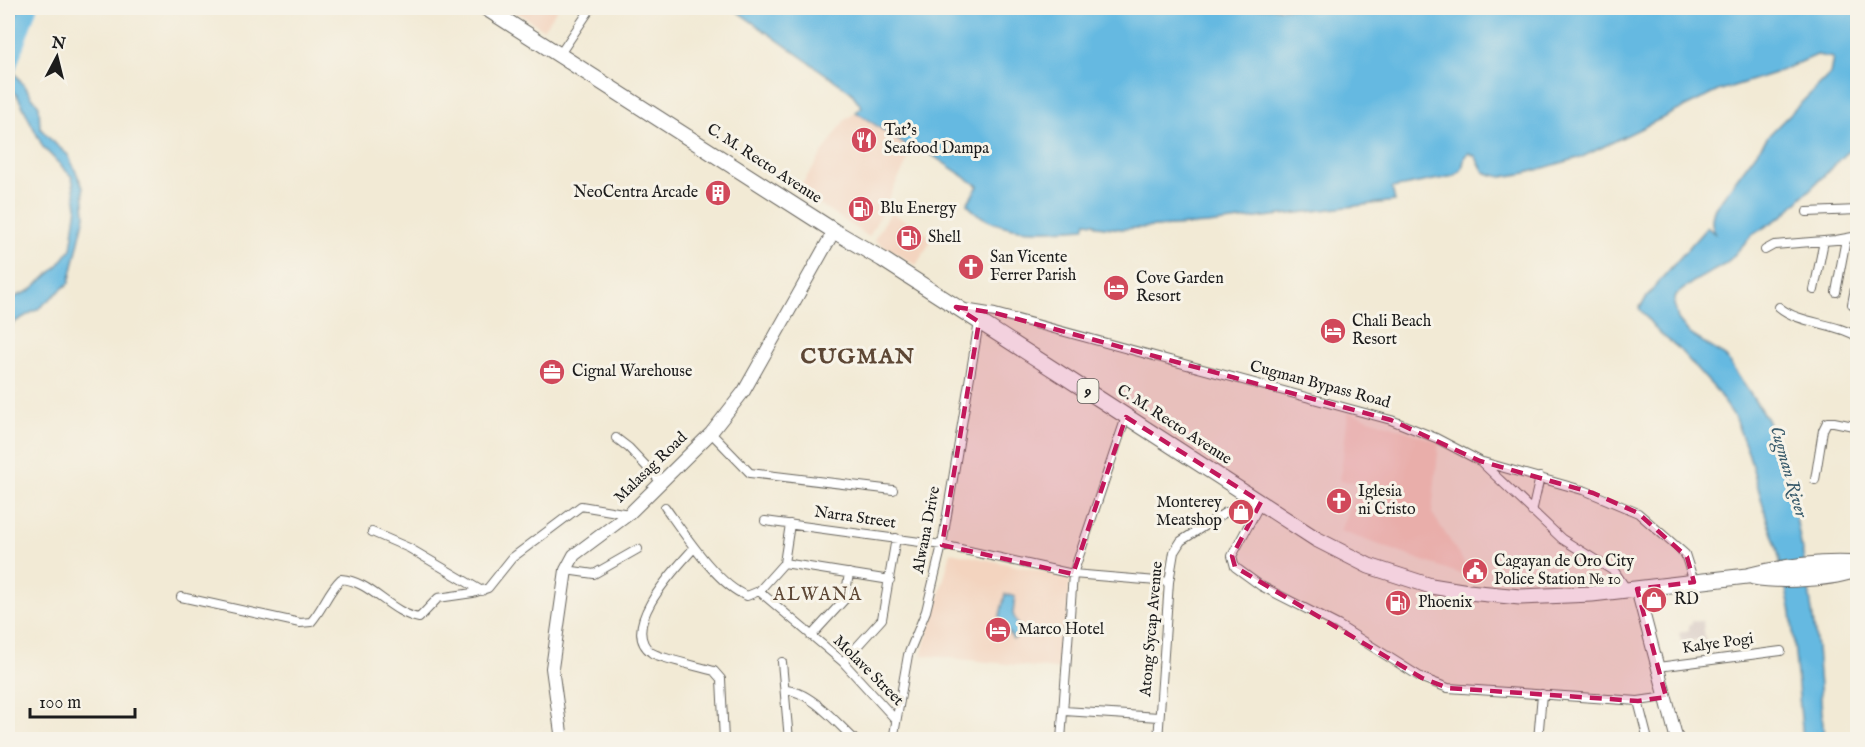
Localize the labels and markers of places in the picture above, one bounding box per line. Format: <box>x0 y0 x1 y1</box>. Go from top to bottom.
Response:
place label: Tat's Seafood Dampa <box>884 121 989 159</box>
restaurant icon: Tat's Seafood Dampa <box>849 125 879 155</box>
building icon: NeoCentra Arcade <box>703 178 733 208</box>
place label: NeoCentra Arcade <box>573 183 698 203</box>
fuel station icon: Blu Energy <box>846 194 876 224</box>
place label: Blu Energy <box>880 199 957 219</box>
fuel station icon: Shell <box>894 223 924 253</box>
place label: Shell <box>928 228 961 248</box>
place label: San Vicente Ferrer Parish <box>990 248 1077 286</box>
church icon: San Vicente Ferrer Parish <box>956 252 986 282</box>
place label: Cove Garden Resort <box>1136 269 1224 307</box>
hotel icon: Cove Garden Resort <box>1101 273 1131 303</box>
place label: Chali Beach Resort <box>1352 312 1432 350</box>
hotel icon: Chali Beach Resort <box>1318 316 1348 346</box>
office icon: Cignal Warehouse <box>537 357 567 387</box>
place label: Cignal Warehouse <box>572 362 692 382</box>
place label: Iglesia ni Cristo <box>1358 482 1416 520</box>
church icon: Iglesia ni Cristo <box>1324 486 1354 516</box>
place label: Monterey Meatshop <box>1156 493 1222 531</box>
shop icon: Monterey Meatshop <box>1226 497 1256 527</box>
place label: Cagayan de Oro City Police Station № 10 <box>1494 552 1634 590</box>
public building icon: Cagayan de Oro City Police Station № 10 <box>1460 556 1490 586</box>
shop icon: RD <box>1639 585 1669 615</box>
fuel station icon: Phoenix <box>1383 588 1413 618</box>
place label: RD <box>1674 590 1699 610</box>
place label: Phoenix <box>1418 593 1472 613</box>
hotel icon: Marco Hotel <box>983 615 1013 645</box>
place label: Marco Hotel <box>1018 620 1105 640</box>

